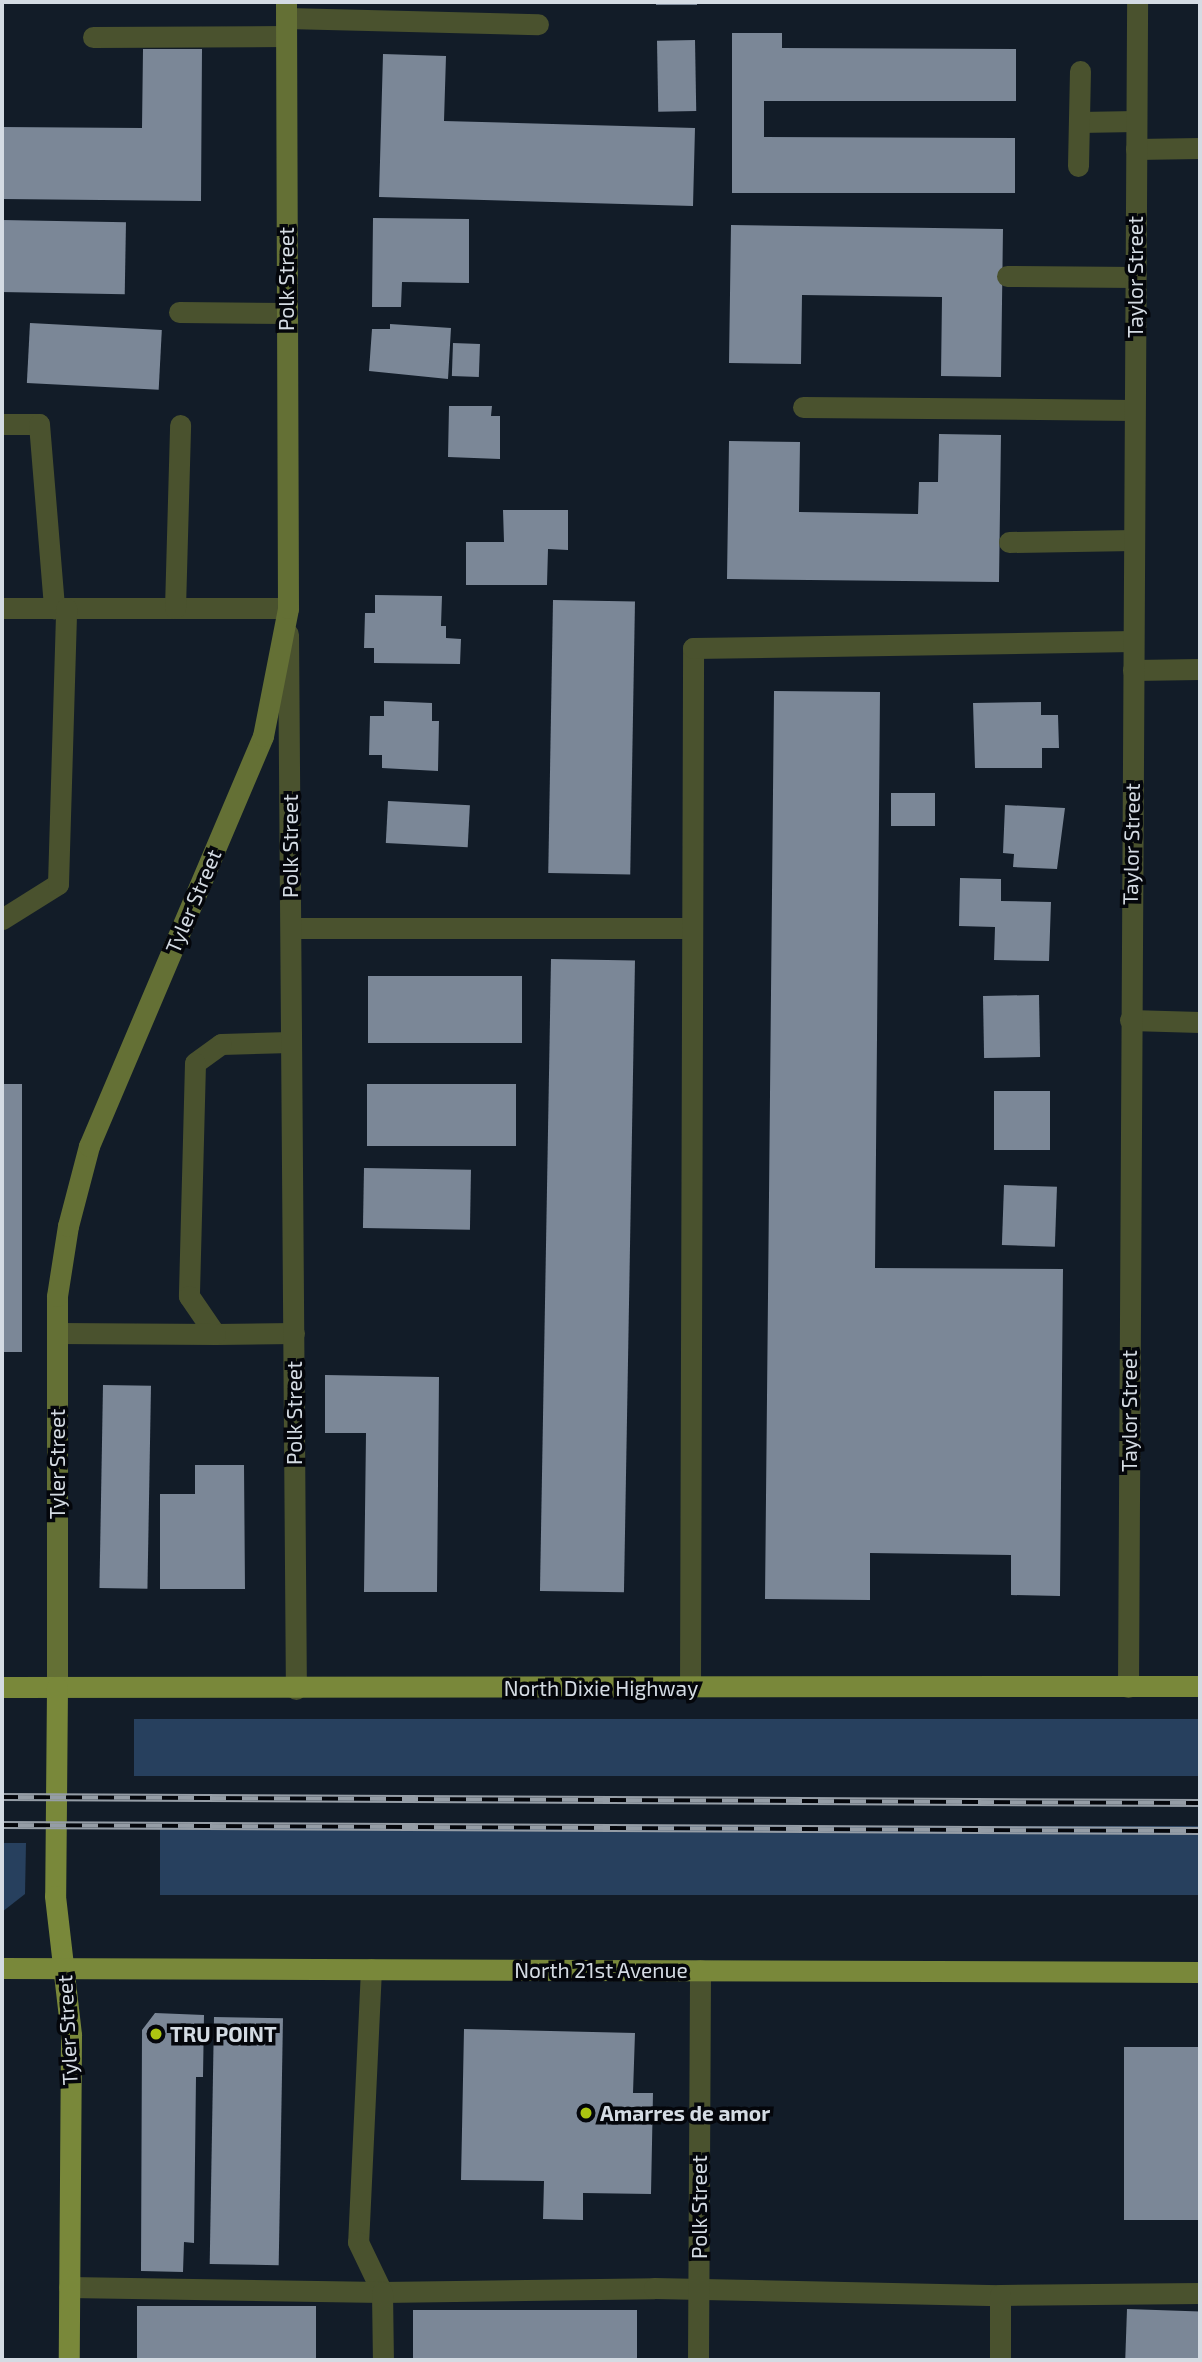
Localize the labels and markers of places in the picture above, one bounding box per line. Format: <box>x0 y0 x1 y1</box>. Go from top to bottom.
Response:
place label: TRU POINT <box>170 2021 277 2047</box>
marker: TRU POINT <box>148 2026 164 2042</box>
place label: Amarres de amor <box>600 2100 770 2126</box>
marker: Amarres de amor <box>578 2105 594 2121</box>

